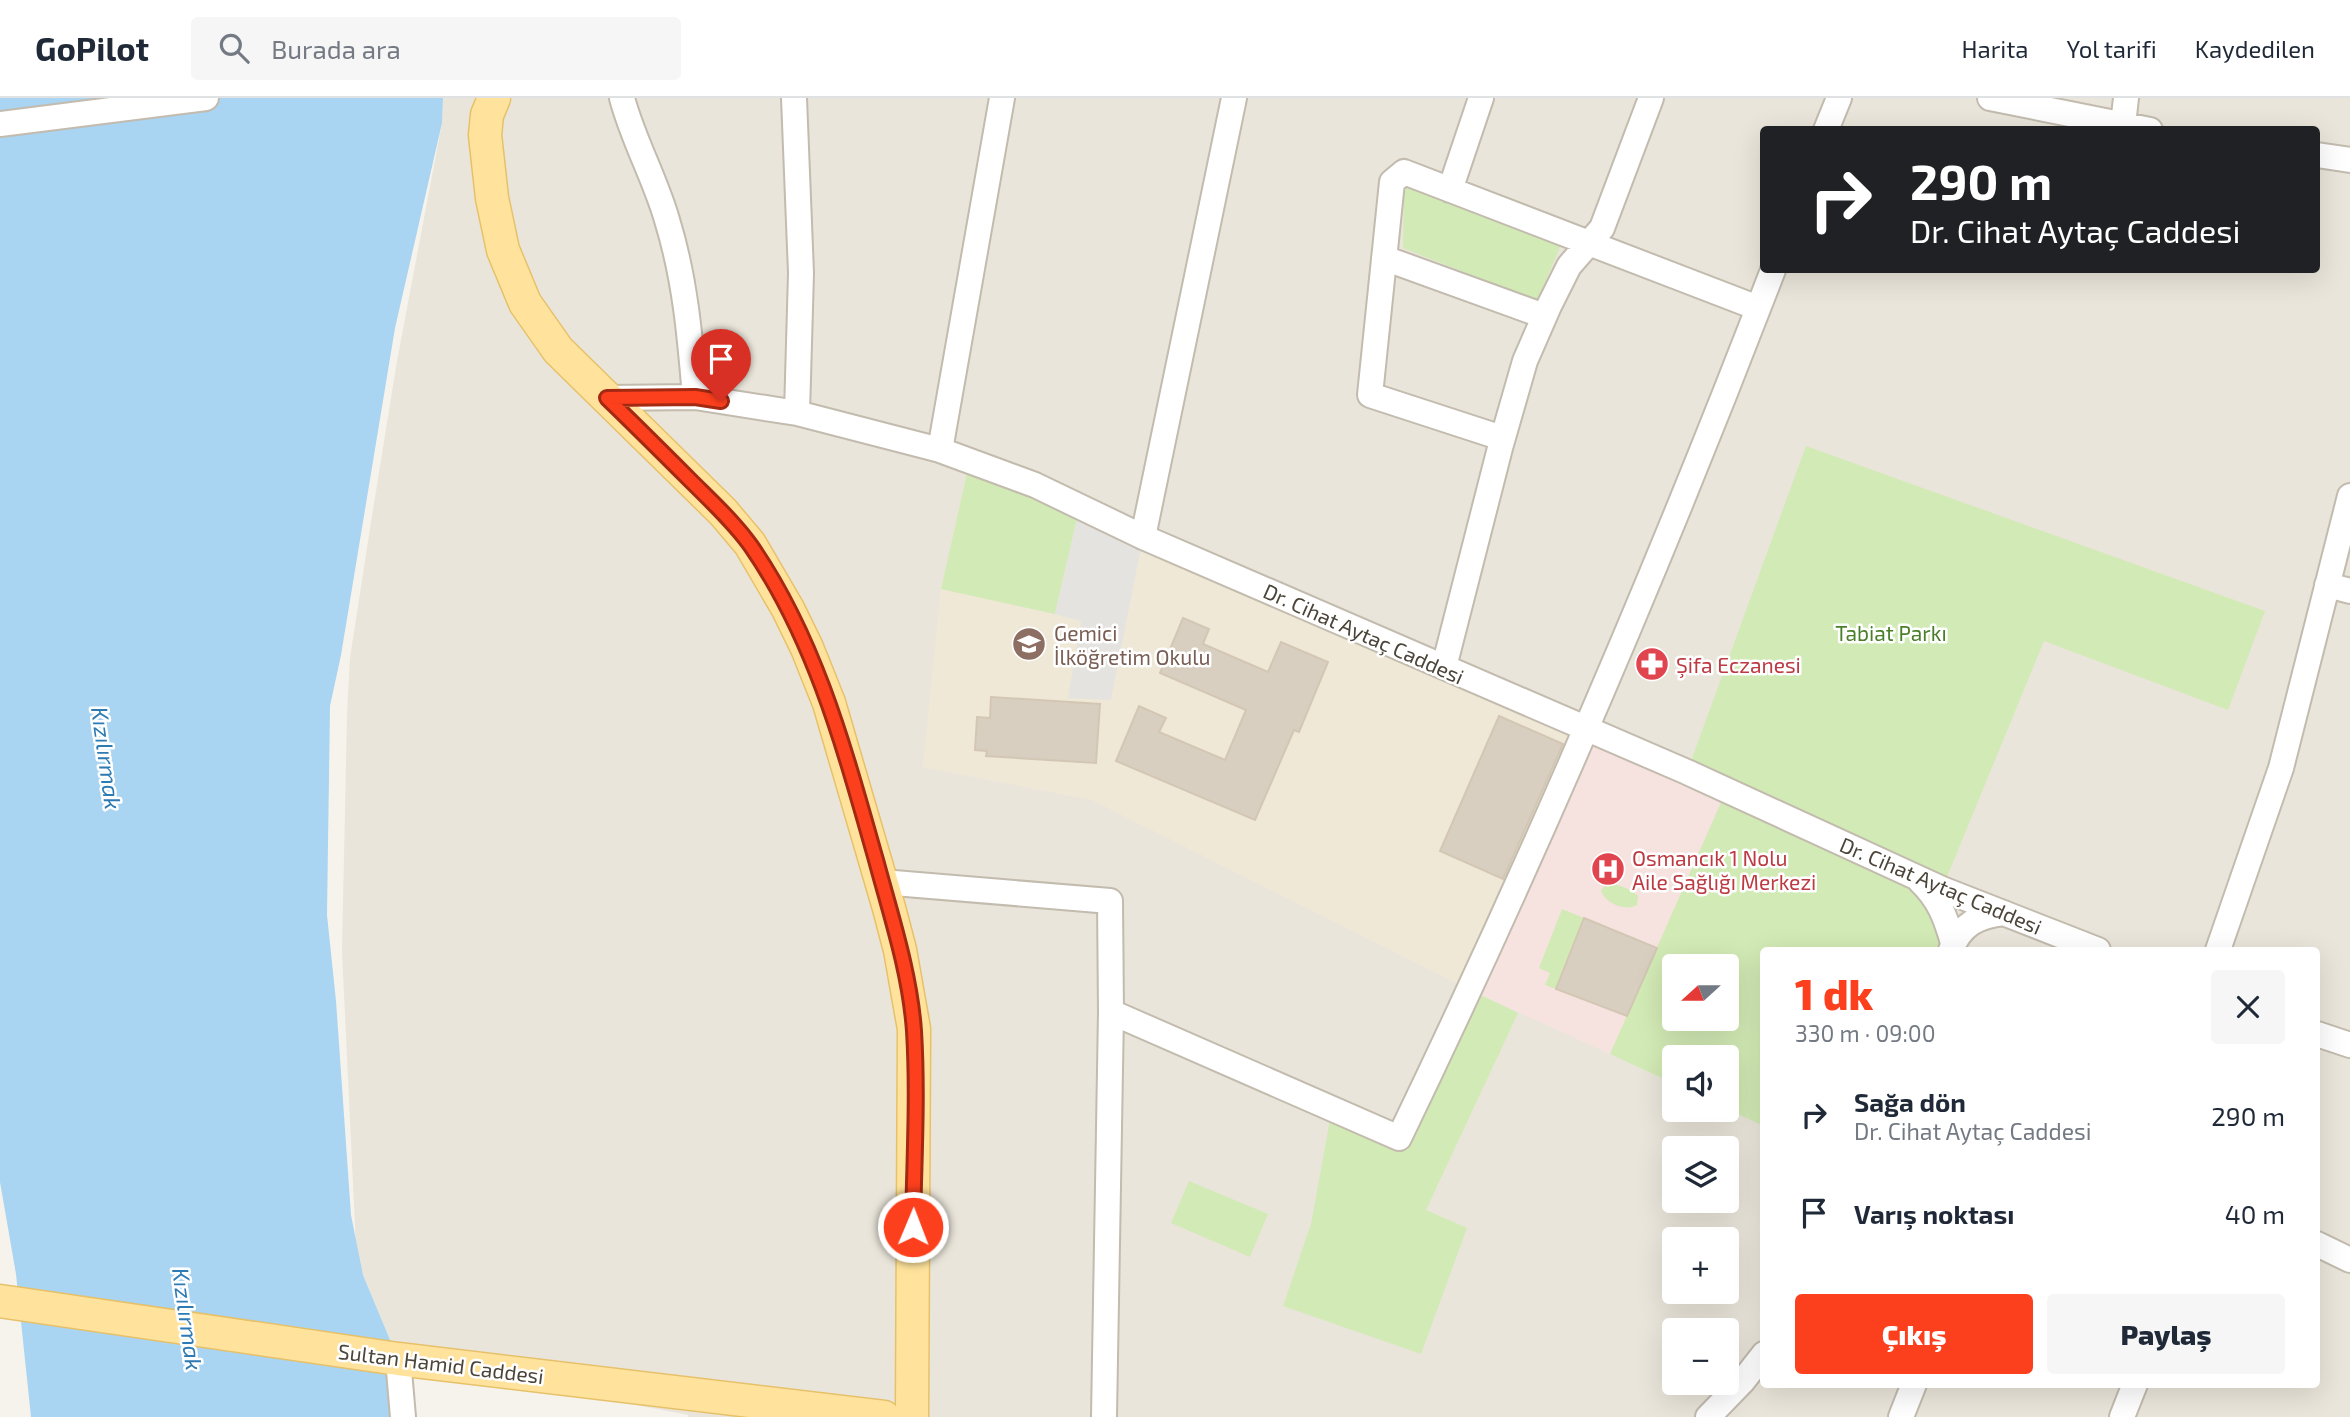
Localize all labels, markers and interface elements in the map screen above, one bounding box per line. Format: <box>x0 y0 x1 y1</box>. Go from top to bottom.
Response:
search box <box>191 17 681 80</box>
text: GoPilot <box>35 28 149 68</box>
icon: search <box>215 29 253 67</box>
text: Burada ara <box>271 33 401 64</box>
text: Harita <box>1961 34 2029 63</box>
text: Yol tarifi <box>2067 34 2157 63</box>
text: Kaydedilen <box>2195 34 2315 63</box>
text: 290 m <box>1910 151 2052 210</box>
icon: right <box>1795 154 1886 245</box>
text: Dr. Cihat Aytaç Caddesi <box>1910 211 2240 249</box>
pin <box>691 329 751 401</box>
icon: arrive <box>702 340 740 378</box>
street label: Dr. Cihat Aytaç Caddesi <box>1259 577 1468 690</box>
place label: Gemici İlköğretim Okulu <box>1054 620 1210 669</box>
park label: Tabiat Parkı <box>1835 620 1947 645</box>
school or university icon: Gemici İlköğretim Okulu <box>1010 625 1048 663</box>
pharmacy icon: Şifa Eczanesi <box>1633 645 1671 683</box>
place label: Şifa Eczanesi <box>1676 652 1801 679</box>
water label: Kızılırmak <box>86 705 128 811</box>
street label: Dr. Cihat Aytaç Caddesi <box>1836 831 2046 941</box>
place label: Osmancık 1 Nolu Aile Sağlığı Merkezi <box>1632 845 1816 894</box>
hospital icon: Osmancık 1 Nolu Aile Sağlığı Merkezi <box>1589 850 1627 888</box>
north arrow <box>1662 954 1740 1031</box>
map controls <box>1662 954 1739 1395</box>
text: 1 dk <box>1795 968 1873 1018</box>
button: close <box>2211 970 2285 1044</box>
text: 330 m · 09:00 <box>1795 1019 1936 1047</box>
button: sound <box>1662 1045 1739 1122</box>
text: Sağa dön <box>1854 1086 1966 1117</box>
icon: right <box>1795 1096 1833 1134</box>
text: 290 m <box>2211 1100 2285 1131</box>
text: Dr. Cihat Aytaç Caddesi <box>1854 1117 2091 1145</box>
button: layers <box>1662 1136 1739 1213</box>
position arrow <box>876 1190 950 1264</box>
icon: arrive <box>1795 1194 1833 1232</box>
text: Varış noktası <box>1854 1198 2014 1229</box>
text: 40 m <box>2225 1198 2285 1229</box>
button: + <box>1662 1227 1739 1304</box>
water label: Kızılırmak <box>167 1266 209 1372</box>
button: Çıkış <box>1795 1294 2033 1374</box>
button: Paylaş <box>2047 1294 2285 1374</box>
button: − <box>1662 1318 1739 1395</box>
street label: Sultan Hamid Caddesi <box>337 1338 545 1388</box>

